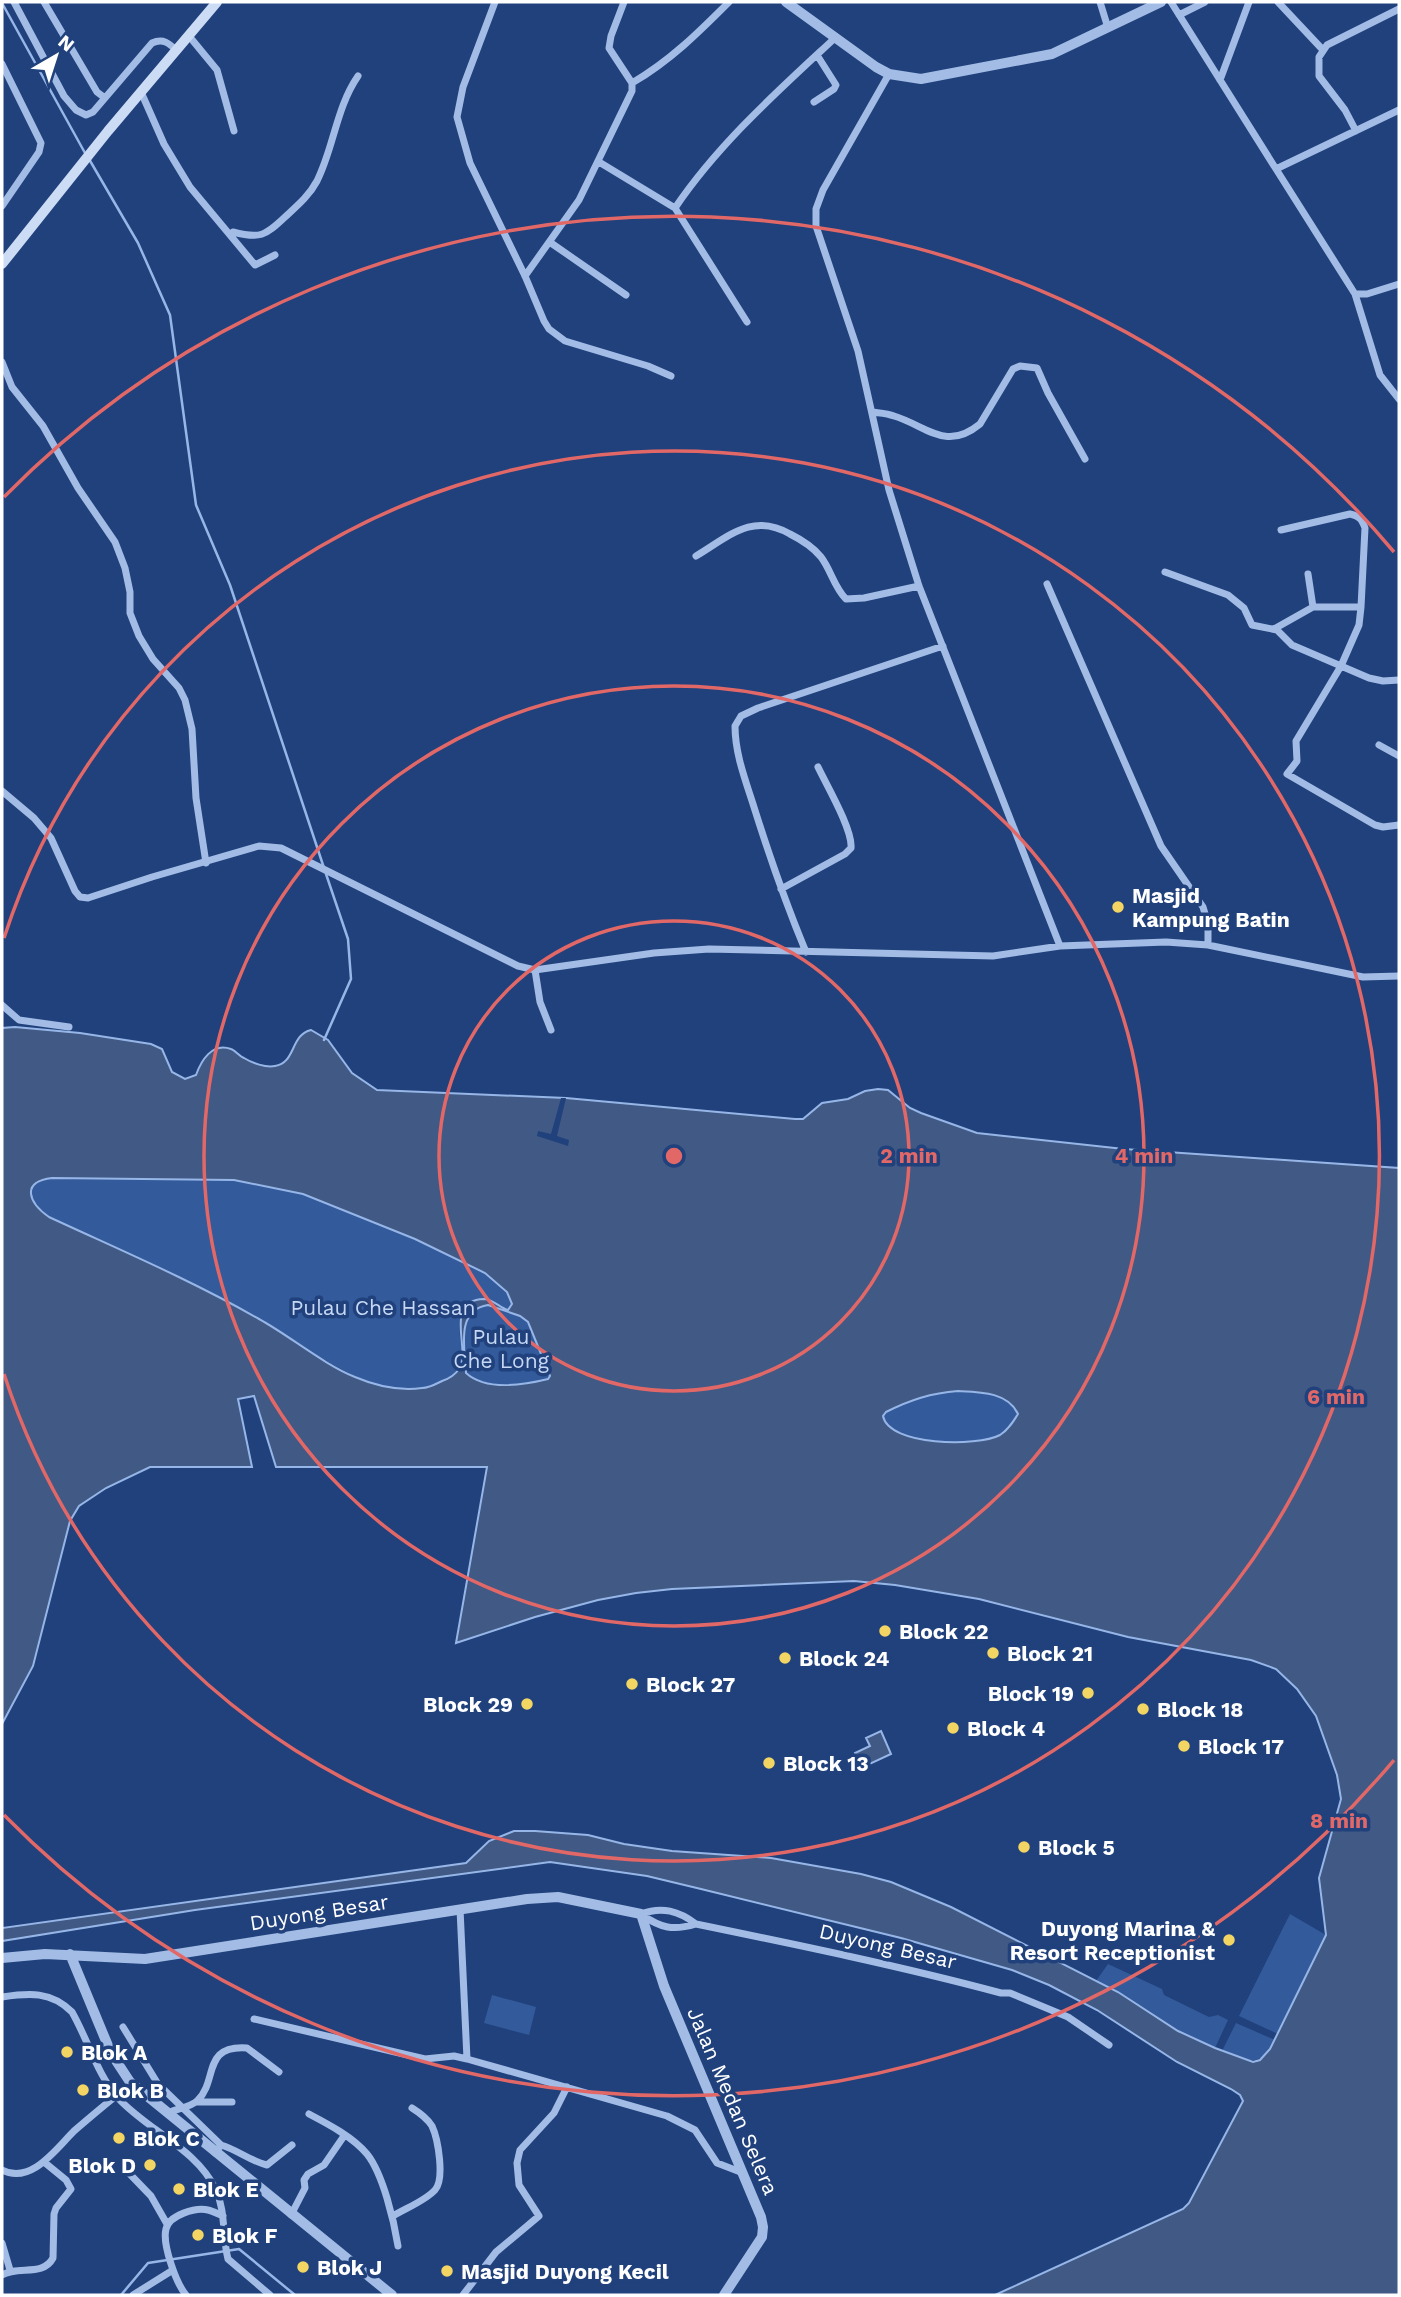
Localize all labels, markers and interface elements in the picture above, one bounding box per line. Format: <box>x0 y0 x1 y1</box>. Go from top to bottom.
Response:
north arrow <box>21 21 91 91</box>
text: N <box>54 30 79 57</box>
place label: Masjid Kampung Batin <box>1132 883 1290 932</box>
marker: Masjid Kampung Batin <box>1110 899 1126 915</box>
text: 2 min <box>880 1143 938 1168</box>
text: 4 min <box>1115 1143 1173 1168</box>
centre of rings <box>662 1144 686 1168</box>
park label: Pulau Che Hassan <box>290 1295 476 1320</box>
park label: Pulau Che Long <box>453 1324 550 1373</box>
text: 6 min <box>1307 1384 1365 1409</box>
place label: Block 22 <box>899 1619 989 1644</box>
marker: Block 22 <box>877 1623 893 1639</box>
place label: Block 21 <box>1007 1641 1093 1666</box>
marker: Block 21 <box>985 1645 1001 1661</box>
place label: Block 24 <box>799 1646 889 1671</box>
marker: Block 24 <box>777 1650 793 1666</box>
place label: Block 27 <box>646 1672 736 1697</box>
marker: Block 27 <box>624 1676 640 1692</box>
place label: Block 19 <box>988 1681 1074 1706</box>
marker: Block 19 <box>1080 1685 1096 1701</box>
place label: Block 29 <box>423 1692 513 1717</box>
marker: Block 29 <box>519 1696 535 1712</box>
place label: Block 18 <box>1157 1697 1244 1722</box>
marker: Block 18 <box>1135 1701 1151 1717</box>
place label: Block 4 <box>967 1716 1045 1741</box>
marker: Block 4 <box>945 1720 961 1736</box>
place label: Block 17 <box>1198 1734 1284 1759</box>
marker: Block 17 <box>1176 1738 1192 1754</box>
place label: Block 13 <box>783 1751 869 1776</box>
marker: Block 13 <box>761 1755 777 1771</box>
text: 8 min <box>1310 1808 1368 1833</box>
place label: Block 5 <box>1038 1835 1115 1860</box>
marker: Block 5 <box>1016 1839 1032 1855</box>
street label: Duyong Besar <box>248 1889 391 1935</box>
place label: Duyong Marina & Resort Receptionist <box>1010 1916 1215 1965</box>
street label: Duyong Besar <box>817 1918 960 1974</box>
marker: Duyong Marina & Resort Receptionist <box>1221 1932 1237 1948</box>
street label: Jalan Medan Selera <box>682 2003 784 2199</box>
place label: Blok A <box>81 2040 148 2065</box>
marker: Blok A <box>59 2044 75 2060</box>
place label: Blok B <box>97 2078 164 2103</box>
marker: Blok B <box>75 2082 91 2098</box>
place label: Blok C <box>133 2126 200 2151</box>
marker: Blok C <box>111 2130 127 2146</box>
place label: Blok D <box>68 2153 136 2178</box>
marker: Blok D <box>142 2157 158 2173</box>
place label: Blok E <box>193 2177 259 2202</box>
marker: Blok E <box>171 2181 187 2197</box>
place label: Blok F <box>212 2223 278 2248</box>
marker: Blok F <box>190 2227 206 2243</box>
place label: Blok J <box>317 2255 382 2280</box>
marker: Blok J <box>295 2259 311 2275</box>
place label: Masjid Duyong Kecil <box>461 2259 669 2284</box>
marker: Masjid Duyong Kecil <box>439 2263 455 2279</box>

